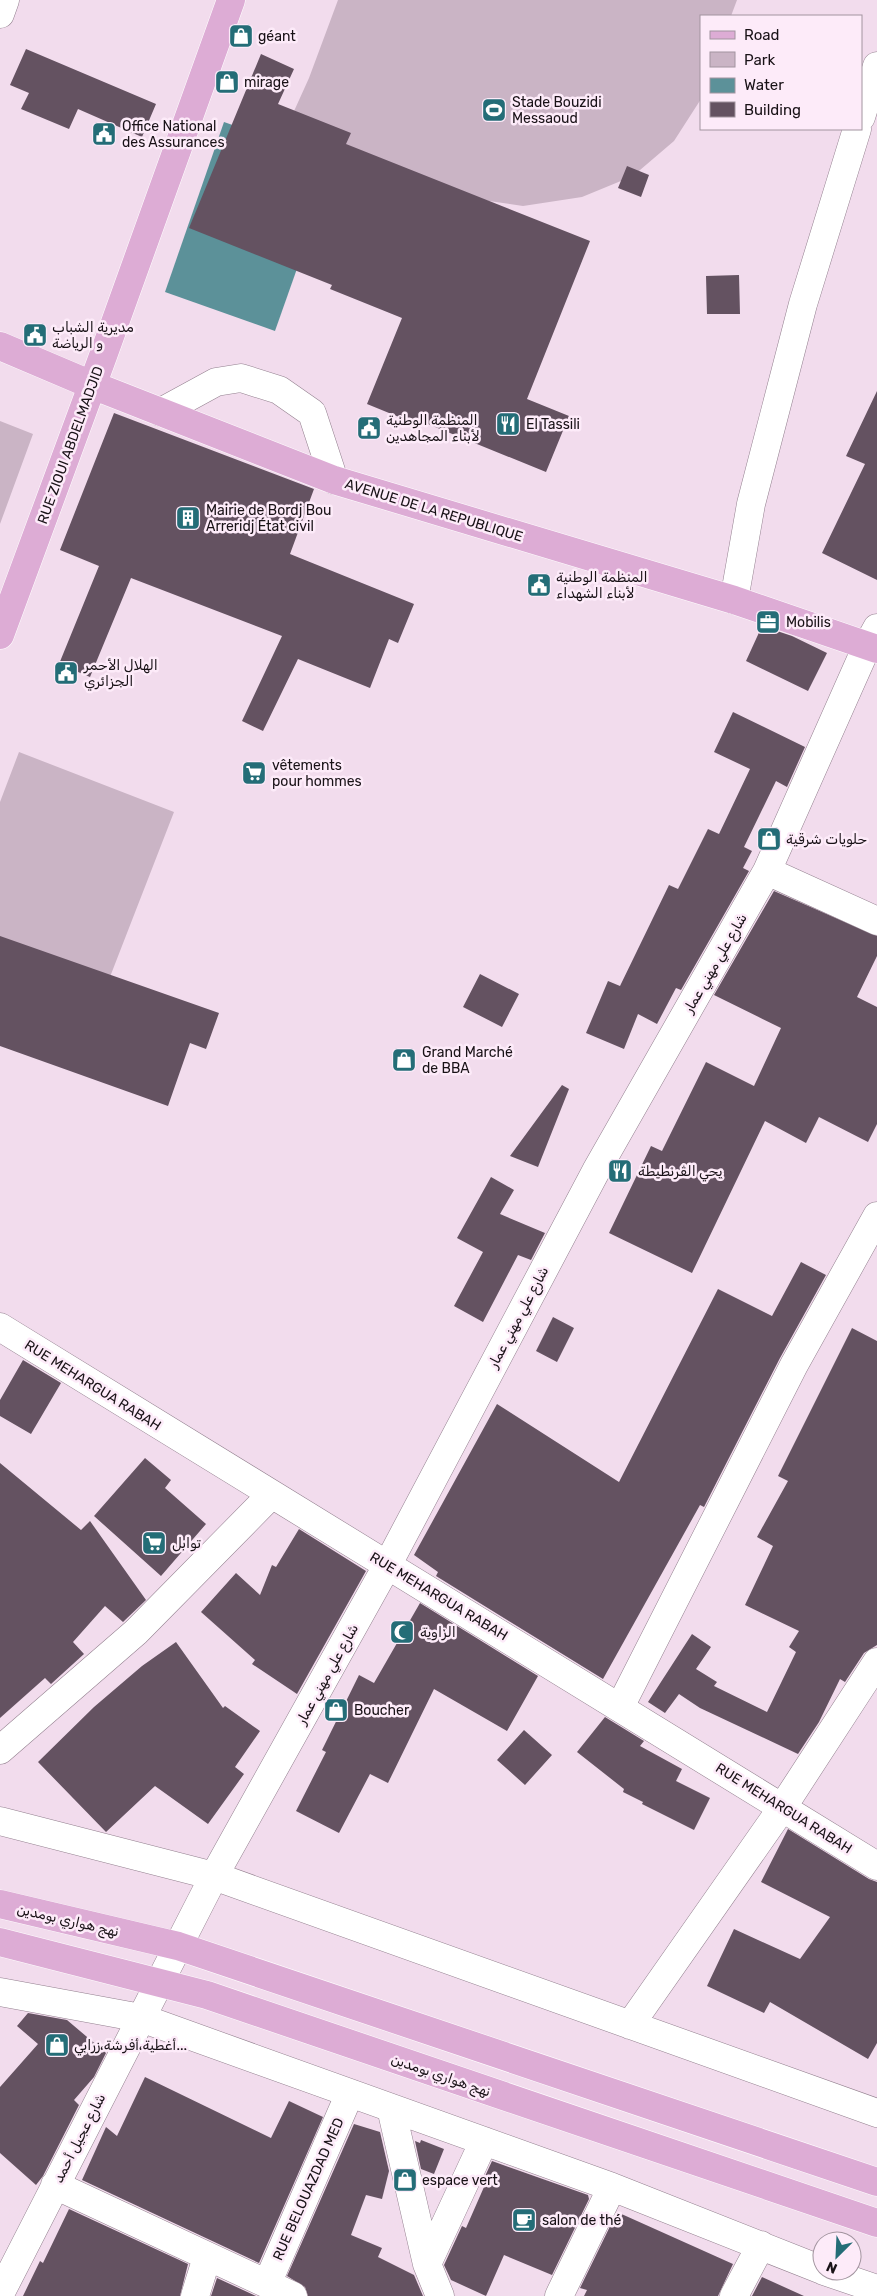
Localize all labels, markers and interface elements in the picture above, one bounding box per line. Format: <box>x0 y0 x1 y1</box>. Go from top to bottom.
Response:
legend <box>700 15 862 130</box>
shop icon: géant <box>228 23 254 49</box>
text: Road <box>744 26 780 44</box>
place label: géant <box>258 28 296 45</box>
text: Park <box>744 51 775 69</box>
shop icon: mirage <box>214 69 240 95</box>
place label: mirage <box>244 74 289 91</box>
text: Water <box>744 76 784 94</box>
place label: Stade Bouzidi Messaoud <box>512 94 602 127</box>
sports icon: Stade Bouzidi Messaoud <box>481 97 507 123</box>
text: Building <box>744 101 801 119</box>
place label: Office National des Assurances <box>122 118 225 151</box>
public building icon: Office National des Assurances <box>91 121 117 147</box>
place label: مديرية الشباب و الرياضة <box>52 319 134 352</box>
public building icon: مديرية الشباب و الرياضة <box>22 322 48 348</box>
street label: RUE ZIOUI ABDELMADJID <box>34 364 107 526</box>
restaurant icon: El Tassili <box>495 411 521 437</box>
place label: المنظمة الوطنية لأبناء المجاهدين <box>386 412 480 445</box>
public building icon: المنظمة الوطنية لأبناء المجاهدين <box>356 415 382 441</box>
place label: El Tassili <box>526 416 580 433</box>
street label: AVENUE DE LA REPUBLIQUE <box>343 475 525 546</box>
place label: Mairie de Bordj Bou Arreridj État civil <box>206 502 332 535</box>
building icon: Mairie de Bordj Bou Arreridj État civil <box>175 505 201 531</box>
place label: المنظمة الوطنية لأبناء الشهداء <box>556 569 648 602</box>
public building icon: المنظمة الوطنية لأبناء الشهداء <box>526 572 552 598</box>
office icon: Mobilis <box>755 609 781 635</box>
place label: Mobilis <box>786 614 831 631</box>
place label: الهلال الأحمر الجزائري <box>83 657 158 691</box>
public building icon: الهلال الأحمر الجزائري <box>53 660 79 686</box>
place label: vêtements pour hommes <box>272 757 362 790</box>
supermarket icon: vêtements pour hommes <box>241 760 267 786</box>
shop icon: حلويات شرقية <box>756 826 782 852</box>
place label: حلويات شرقية <box>786 831 867 848</box>
street label: شارع علي مهني عمار <box>680 910 753 1018</box>
place label: Grand Marché de BBA <box>422 1044 513 1077</box>
shop icon: Grand Marché de BBA <box>391 1047 417 1073</box>
restaurant icon: يحي الڤرنطيطة <box>607 1158 633 1184</box>
place label: يحي الڤرنطيطة <box>638 1163 723 1182</box>
street label: شارع علي مهني عمار <box>484 1264 554 1373</box>
street label: RUE MEHARGUA RABAH <box>21 1336 164 1434</box>
supermarket icon: توابل <box>141 1530 167 1556</box>
place label: توابل <box>172 1535 201 1552</box>
street label: RUE MEHARGUA RABAH <box>367 1549 511 1644</box>
mosque icon: الزاوية <box>389 1619 415 1645</box>
street label: شارع علي مهني عمار <box>292 1621 364 1729</box>
place label: الزاوية <box>420 1624 456 1641</box>
shop icon: Boucher <box>323 1697 349 1723</box>
place label: Boucher <box>354 1702 410 1719</box>
street label: RUE MEHARGUA RABAH <box>712 1759 855 1857</box>
street label: نهج هواري بومدين <box>15 1900 121 1942</box>
shop icon: أغطية،أفرشة،زرابي... <box>44 2032 70 2058</box>
place label: أغطية،أفرشة،زرابي... <box>74 2037 187 2056</box>
street label: نهج هواري بومدين <box>388 2050 493 2102</box>
street label: شارع عجيل أحمد <box>50 2091 111 2187</box>
street label: RUE BELOUAZDAD MED <box>269 2115 348 2263</box>
shop icon: espace vert <box>392 2167 418 2193</box>
place label: espace vert <box>422 2172 498 2189</box>
cafe icon: salon de thé <box>511 2207 537 2233</box>
place label: salon de thé <box>542 2212 622 2229</box>
north arrow <box>812 2231 862 2281</box>
text: N <box>824 2258 840 2277</box>

